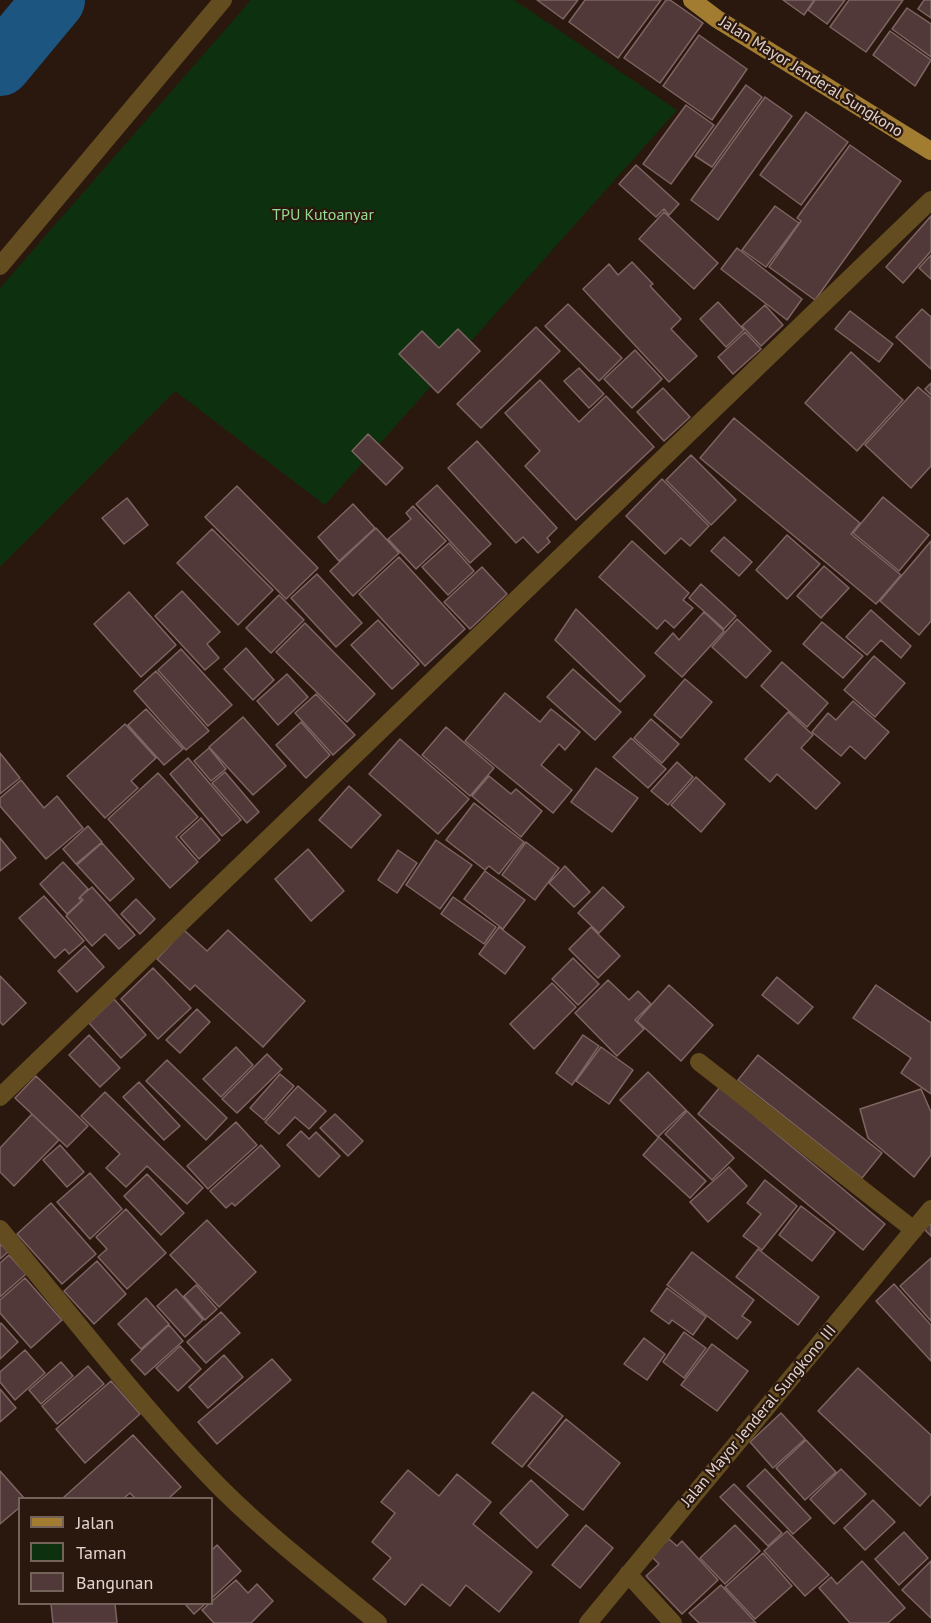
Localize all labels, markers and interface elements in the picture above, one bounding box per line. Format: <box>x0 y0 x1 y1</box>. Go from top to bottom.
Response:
street label: Jalan Mayor Jenderal Sungkono <box>716 12 906 142</box>
park label: TPU Kutoanyar <box>272 205 374 225</box>
street label: Jalan Mayor Jenderal Sungkono III <box>677 1321 841 1511</box>
legend <box>18 1497 213 1605</box>
text: Jalan <box>76 1511 114 1534</box>
text: Taman <box>76 1541 126 1564</box>
text: Bangunan <box>76 1571 153 1594</box>

